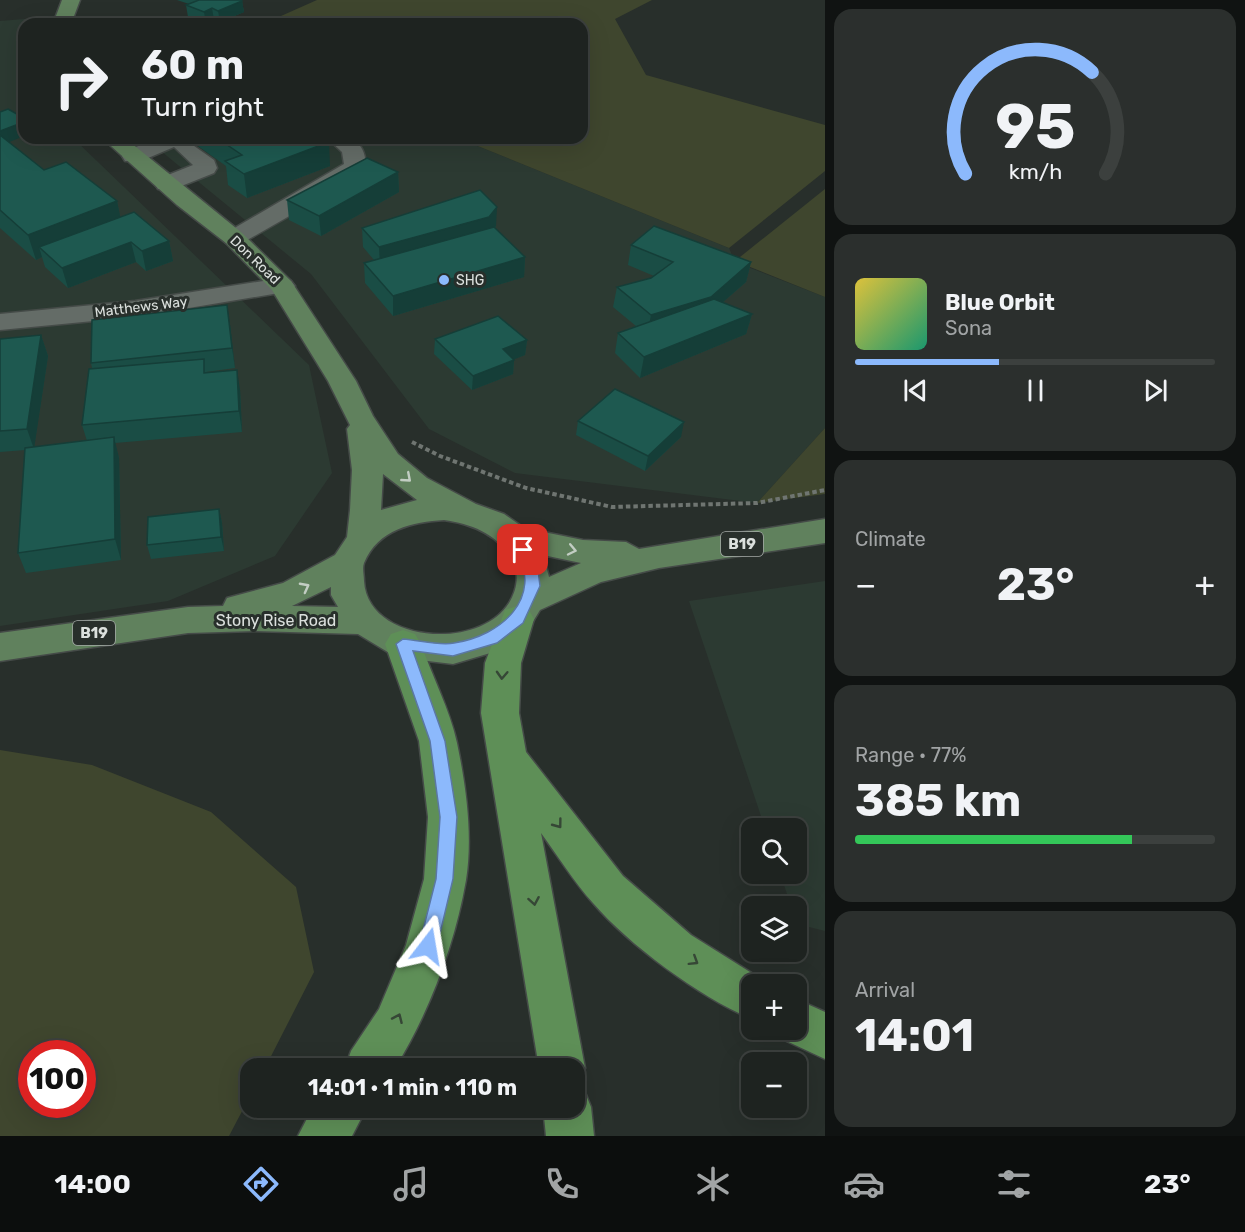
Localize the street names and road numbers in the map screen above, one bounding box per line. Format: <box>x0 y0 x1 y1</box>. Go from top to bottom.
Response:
street label: Don Road <box>227 232 283 288</box>
street label: Matthews Way <box>94 293 189 321</box>
road number: B19 <box>721 532 763 556</box>
street label: Stony Rise Road <box>216 611 336 630</box>
road number: B19 <box>73 621 115 645</box>

